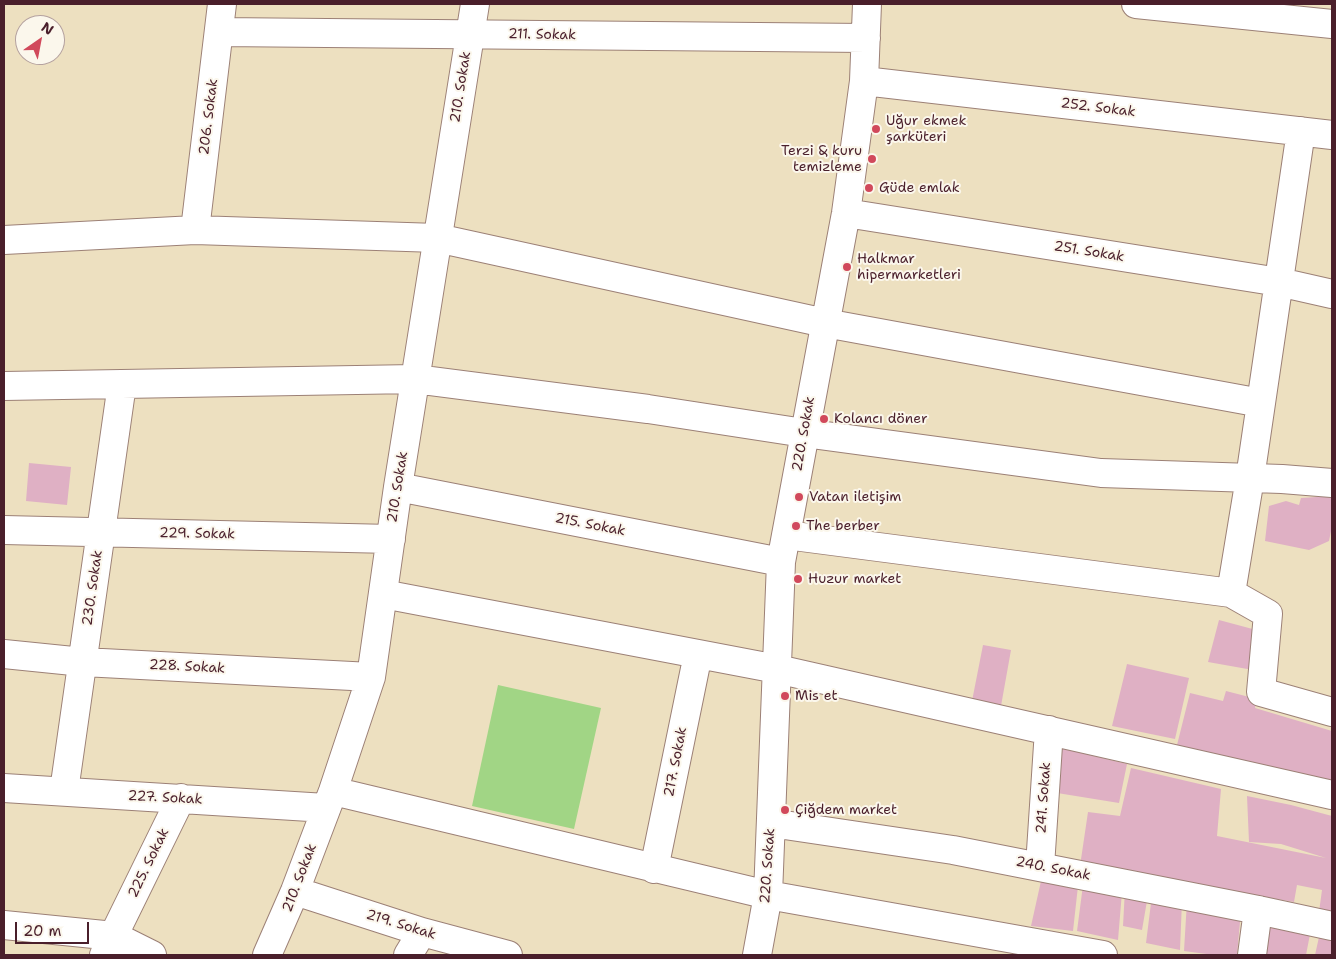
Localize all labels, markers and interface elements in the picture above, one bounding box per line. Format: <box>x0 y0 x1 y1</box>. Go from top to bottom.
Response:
north arrow <box>15 15 65 65</box>
text: N <box>38 18 57 39</box>
street label: 211. Sokak <box>508 26 576 44</box>
street label: 210. Sokak <box>447 50 475 124</box>
street label: 206. Sokak <box>196 78 222 156</box>
street label: 252. Sokak <box>1060 95 1136 121</box>
place label: Uğur ekmek şarküteri <box>886 113 967 146</box>
marker: Uğur ekmek şarküteri <box>870 123 882 135</box>
place label: Terzi & kuru temizleme <box>781 143 862 176</box>
marker: Terzi & kuru temizleme <box>866 153 878 165</box>
place label: Güde emlak <box>879 180 960 196</box>
marker: Güde emlak <box>863 182 875 194</box>
street label: 251. Sokak <box>1053 238 1125 266</box>
place label: Halkmar hipermarketleri <box>857 251 961 284</box>
marker: Halkmar hipermarketleri <box>841 261 853 273</box>
street label: 220. Sokak <box>789 395 819 473</box>
place label: Kolancı döner <box>834 411 928 427</box>
marker: Kolancı döner <box>818 413 830 425</box>
street label: 210. Sokak <box>384 450 412 524</box>
place label: Vatan iletişim <box>809 489 901 505</box>
marker: Vatan iletişim <box>793 491 805 503</box>
street label: 215. Sokak <box>553 510 627 540</box>
place label: The berber <box>806 518 880 534</box>
marker: The berber <box>790 520 802 532</box>
street label: 229. Sokak <box>159 525 235 543</box>
street label: 230. Sokak <box>79 549 107 627</box>
place label: Huzur market <box>808 571 901 587</box>
marker: Huzur market <box>792 573 804 585</box>
street label: 228. Sokak <box>149 657 225 677</box>
place label: Mis et <box>795 688 838 704</box>
marker: Mis et <box>779 690 791 702</box>
street label: 217. Sokak <box>661 725 691 799</box>
street label: 241. Sokak <box>1033 762 1055 834</box>
street label: 227. Sokak <box>127 788 203 808</box>
place label: Çiğdem market <box>795 802 897 818</box>
marker: Çiğdem market <box>779 804 791 816</box>
street label: 225. Sokak <box>125 826 173 900</box>
street label: 220. Sokak <box>757 828 779 904</box>
street label: 210. Sokak <box>279 841 321 915</box>
street label: 240. Sokak <box>1014 854 1092 884</box>
street label: 219. Sokak <box>364 906 438 944</box>
scale bar <box>18 912 91 944</box>
text: 20 m <box>23 921 62 941</box>

